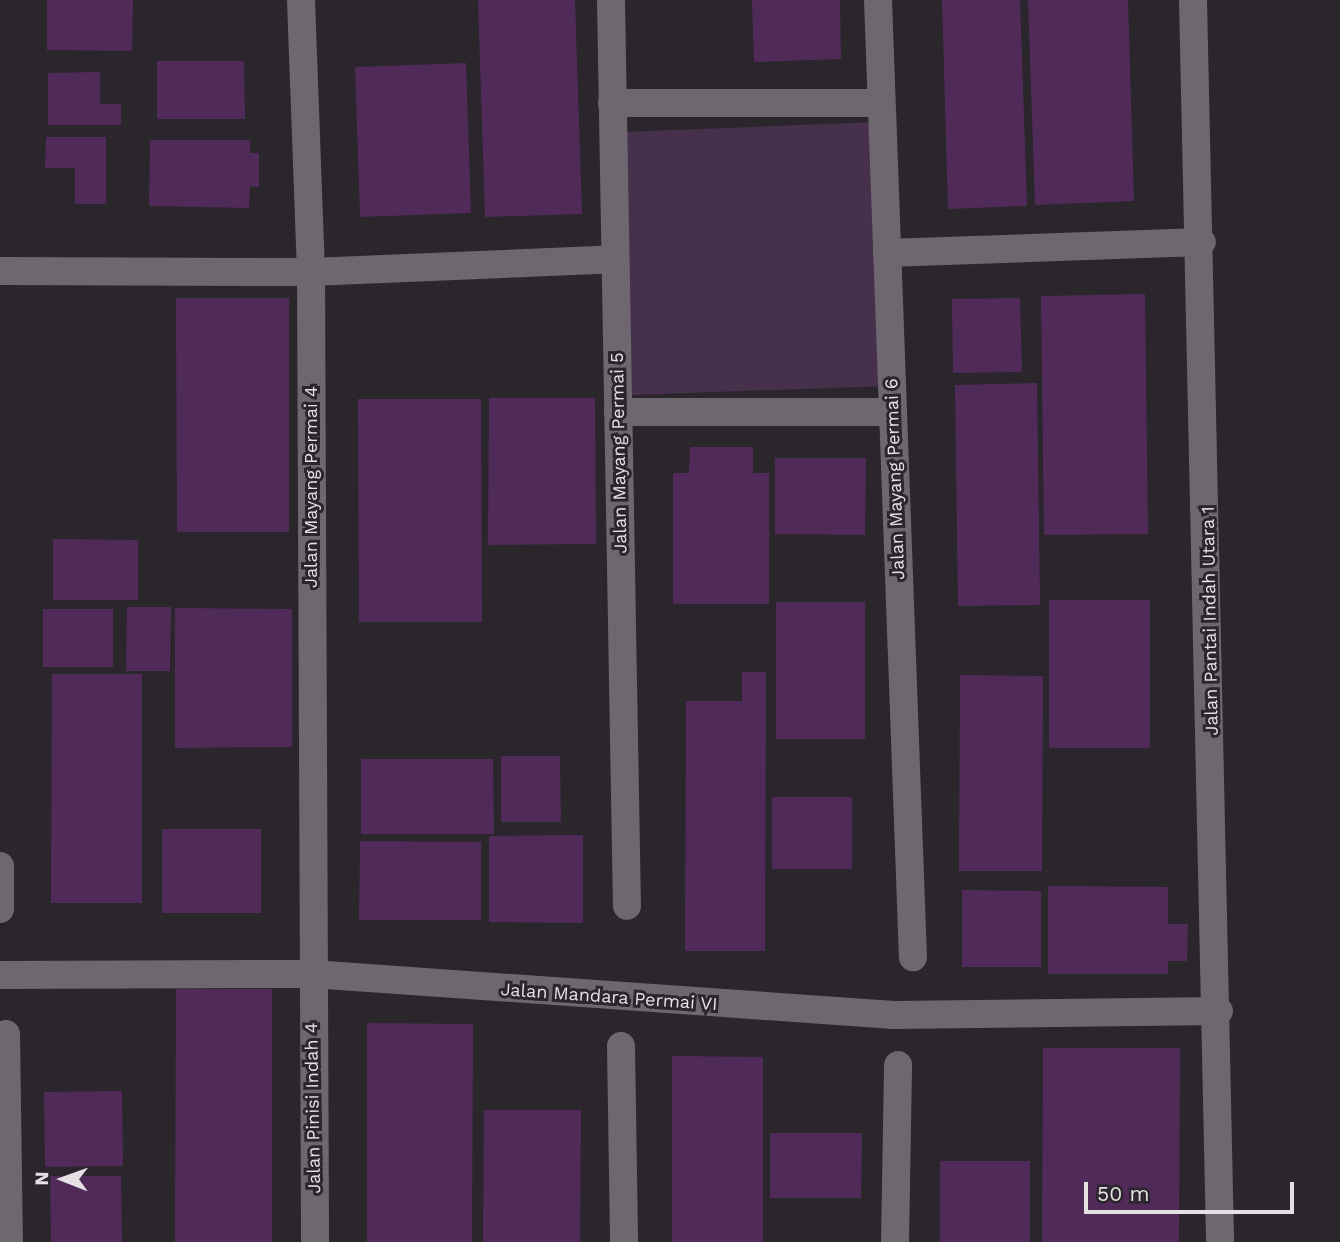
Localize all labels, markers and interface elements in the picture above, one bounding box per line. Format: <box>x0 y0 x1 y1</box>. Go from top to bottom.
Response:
street label: Jalan Mayang Permai 5 <box>606 352 632 554</box>
street label: Jalan Mayang Permai 6 <box>881 378 909 580</box>
street label: Jalan Mayang Permai 4 <box>300 386 322 588</box>
street label: Jalan Pantai Indah Utara 1 <box>1197 506 1223 736</box>
street label: Jalan Mandara Permai VI <box>499 979 719 1015</box>
street label: Jalan Pinisi Indah 4 <box>301 1022 325 1194</box>
north arrow <box>28 1144 98 1214</box>
scale bar <box>1088 1168 1298 1212</box>
text: N <box>30 1171 53 1186</box>
text: 50 m <box>1097 1181 1149 1206</box>

